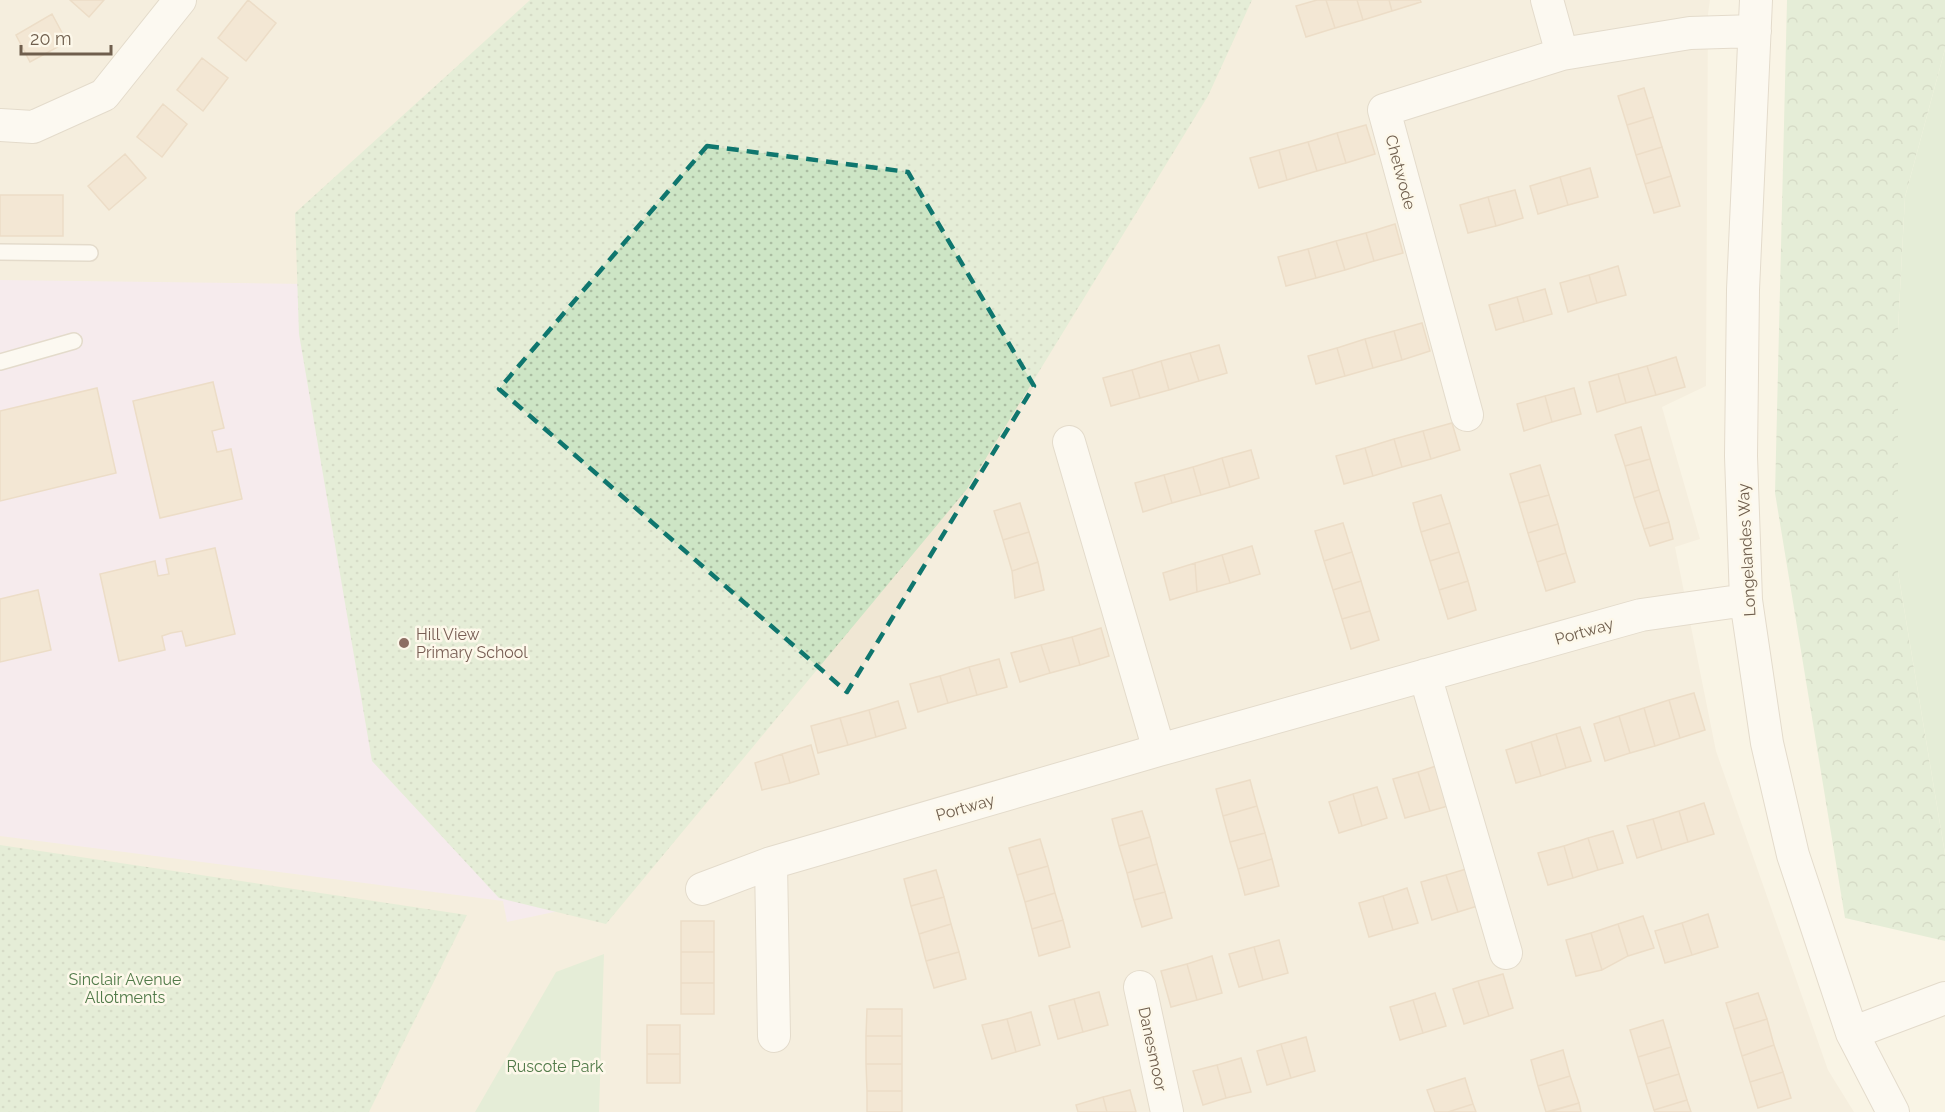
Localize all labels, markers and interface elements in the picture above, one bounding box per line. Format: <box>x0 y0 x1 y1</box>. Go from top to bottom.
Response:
scale bar <box>21 18 111 56</box>
text: 20 m <box>30 28 72 49</box>
street label: Chetwode <box>1381 133 1420 212</box>
street label: Longelandes Way <box>1734 483 1759 617</box>
street label: Portway <box>1553 614 1616 649</box>
place label: Hill View Primary School <box>416 625 528 662</box>
marker: Hill View Primary School <box>397 636 411 650</box>
street label: Portway <box>934 790 997 825</box>
park label: Sinclair Avenue Allotments <box>69 970 181 1007</box>
street label: Danesmoor <box>1134 1005 1171 1093</box>
park label: Ruscote Park <box>506 1057 604 1076</box>

